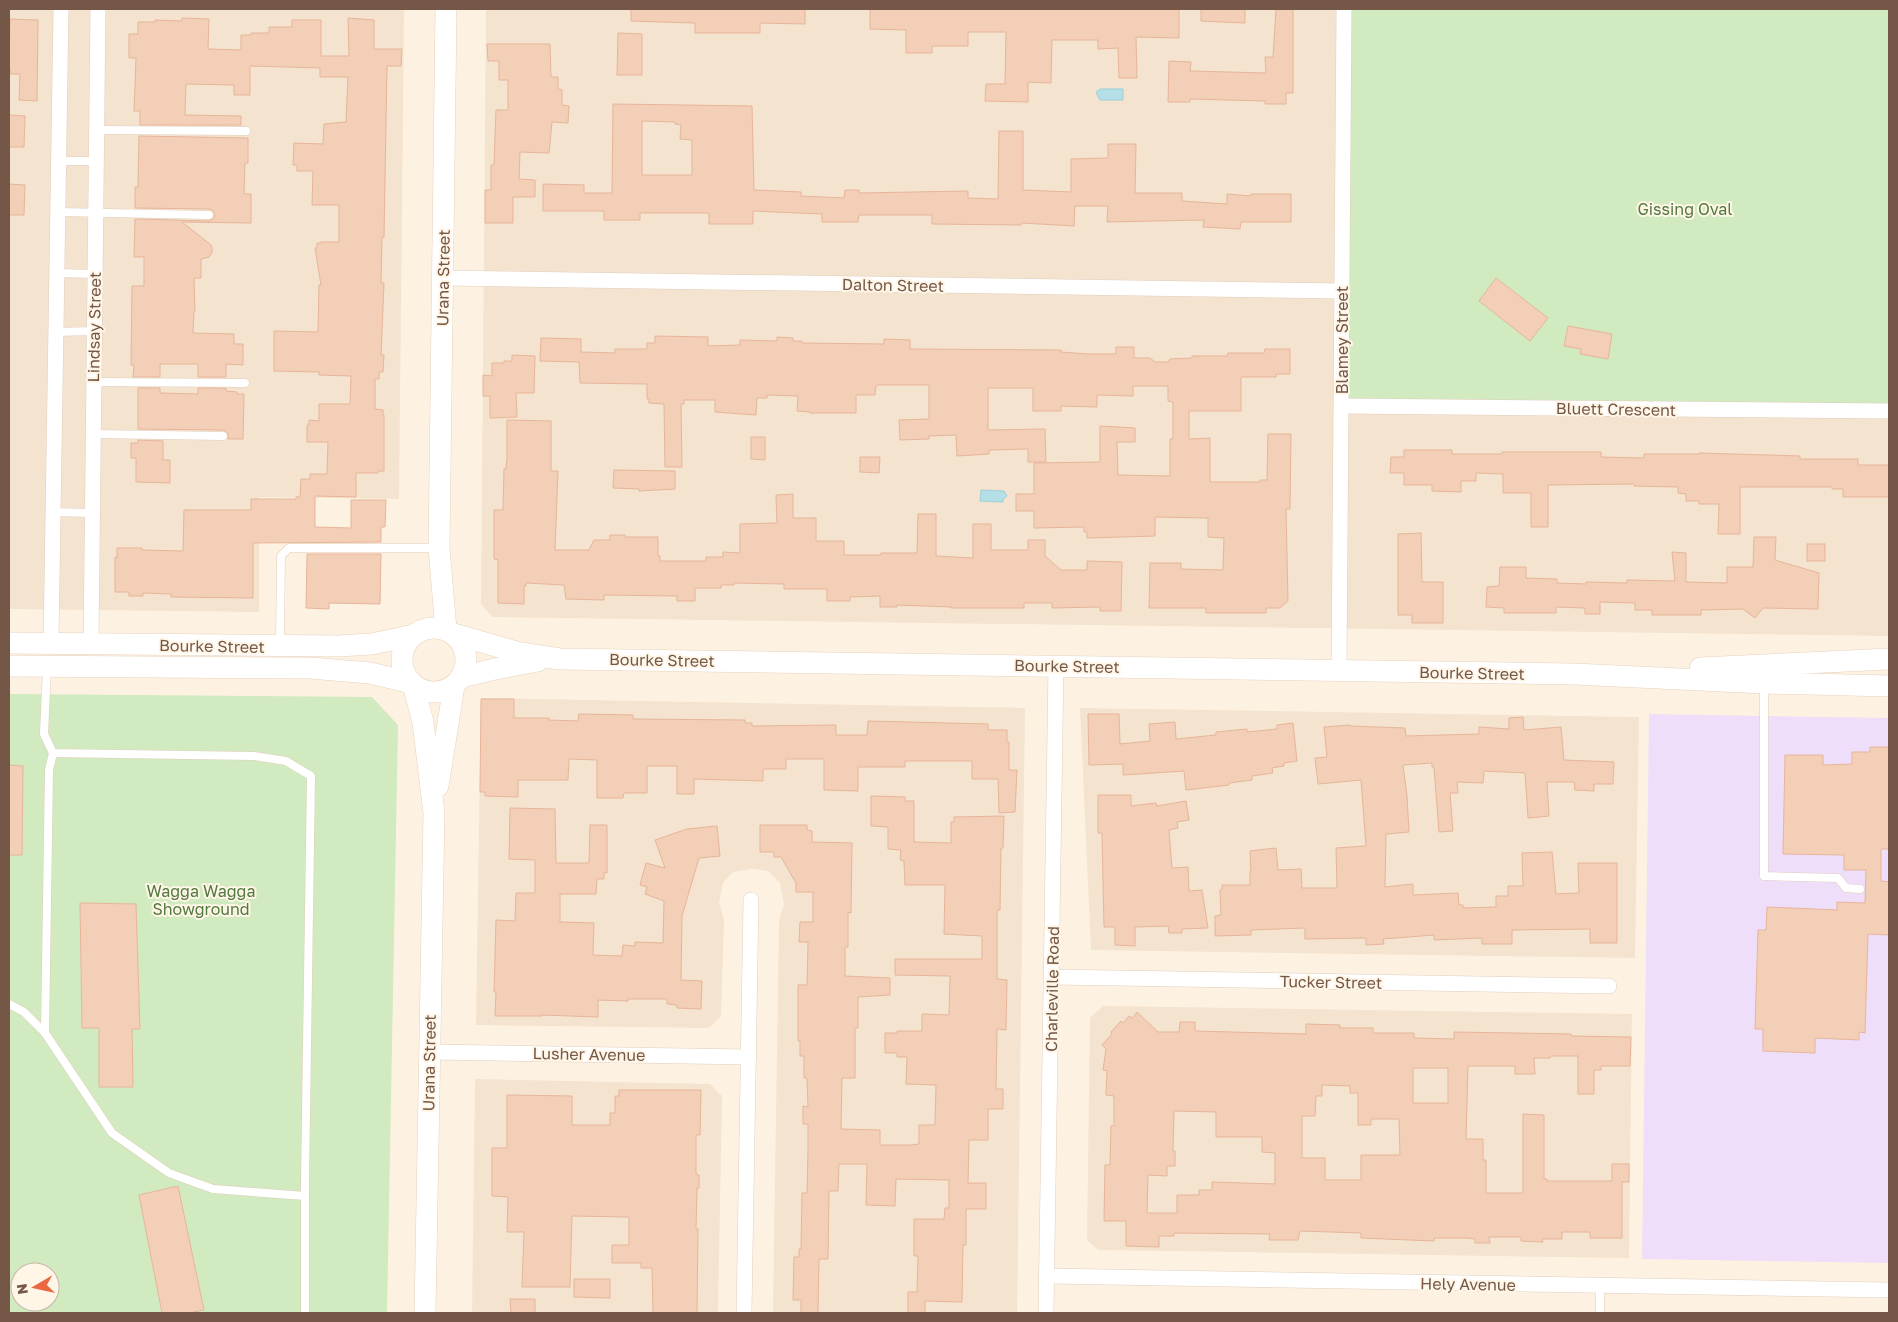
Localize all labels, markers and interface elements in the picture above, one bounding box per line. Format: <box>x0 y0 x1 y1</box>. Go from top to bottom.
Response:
park label: Gissing Oval <box>1638 199 1732 219</box>
street label: Urana Street <box>432 229 454 327</box>
street label: Lindsay Street <box>83 272 105 382</box>
street label: Dalton Street <box>842 274 944 296</box>
street label: Blamey Street <box>1332 286 1352 394</box>
street label: Bluett Crescent <box>1556 398 1676 420</box>
street label: Bourke Street <box>159 635 265 657</box>
street label: Bourke Street <box>609 649 715 671</box>
street label: Bourke Street <box>1014 655 1120 677</box>
street label: Bourke Street <box>1419 662 1525 684</box>
park label: Wagga Wagga Showground <box>147 881 255 919</box>
street label: Charleville Road <box>1041 926 1063 1052</box>
street label: Tucker Street <box>1280 971 1382 993</box>
street label: Urana Street <box>418 1014 440 1112</box>
street label: Lusher Avenue <box>532 1043 646 1065</box>
north arrow <box>10 1262 60 1312</box>
street label: Hely Avenue <box>1420 1273 1516 1295</box>
text: N <box>12 1283 31 1296</box>

